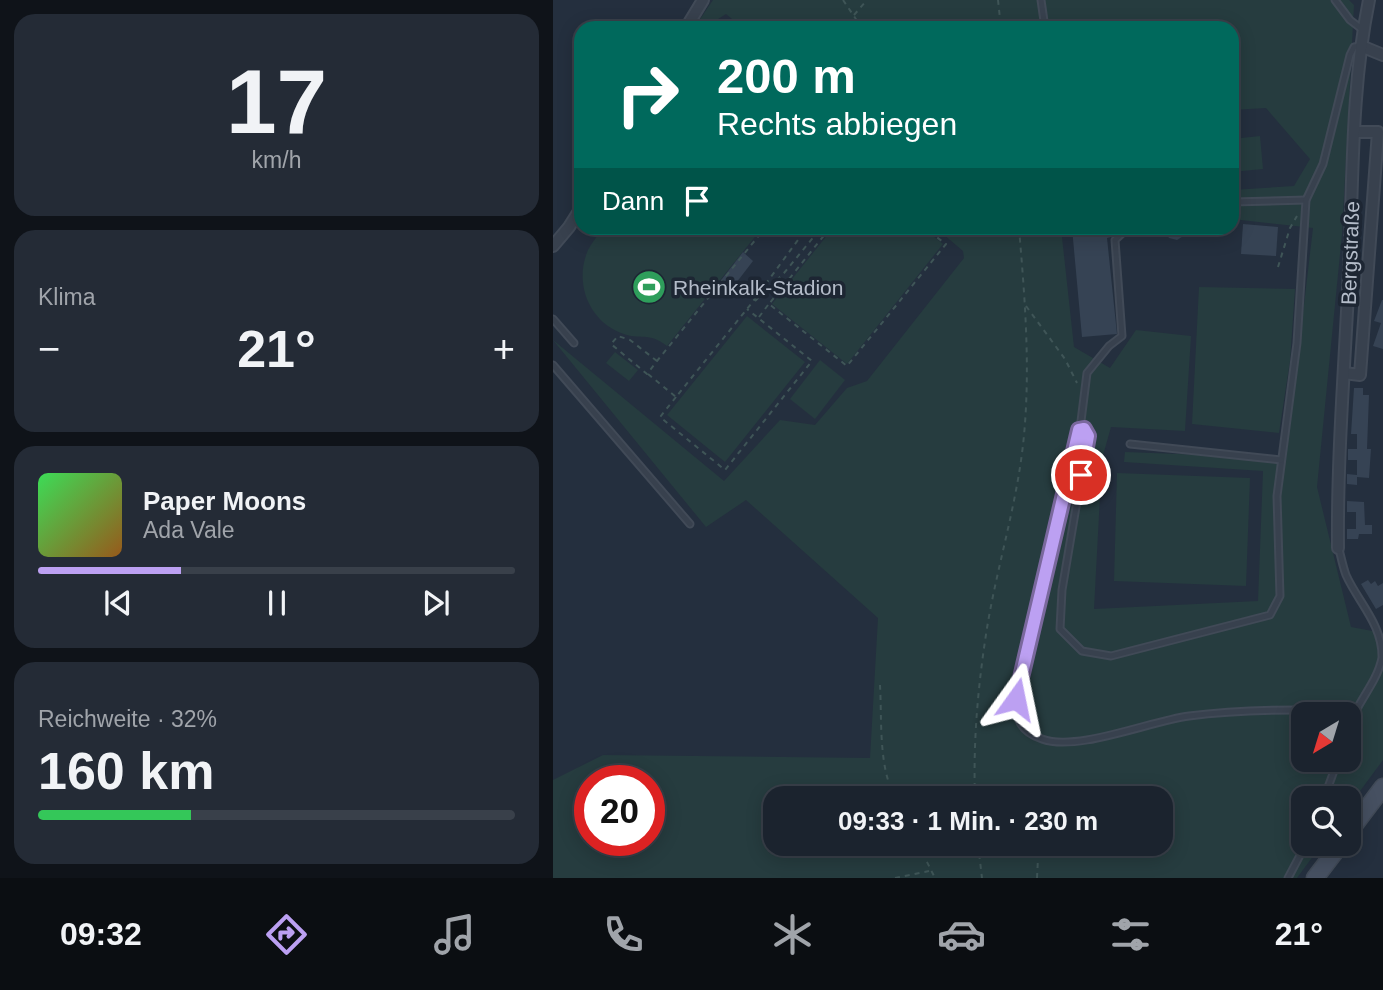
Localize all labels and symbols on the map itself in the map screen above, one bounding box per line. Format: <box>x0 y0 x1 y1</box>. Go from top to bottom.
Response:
street label: Bergstraße <box>1337 201 1363 305</box>
sports icon: Rheinkalk-Stadion <box>630 268 668 306</box>
place label: Rheinkalk-Stadion <box>673 276 843 299</box>
pin <box>1051 445 1111 505</box>
position arrow <box>979 662 1053 736</box>
north arrow <box>1291 702 1361 772</box>
speed limit sign: 20 <box>574 765 665 856</box>

